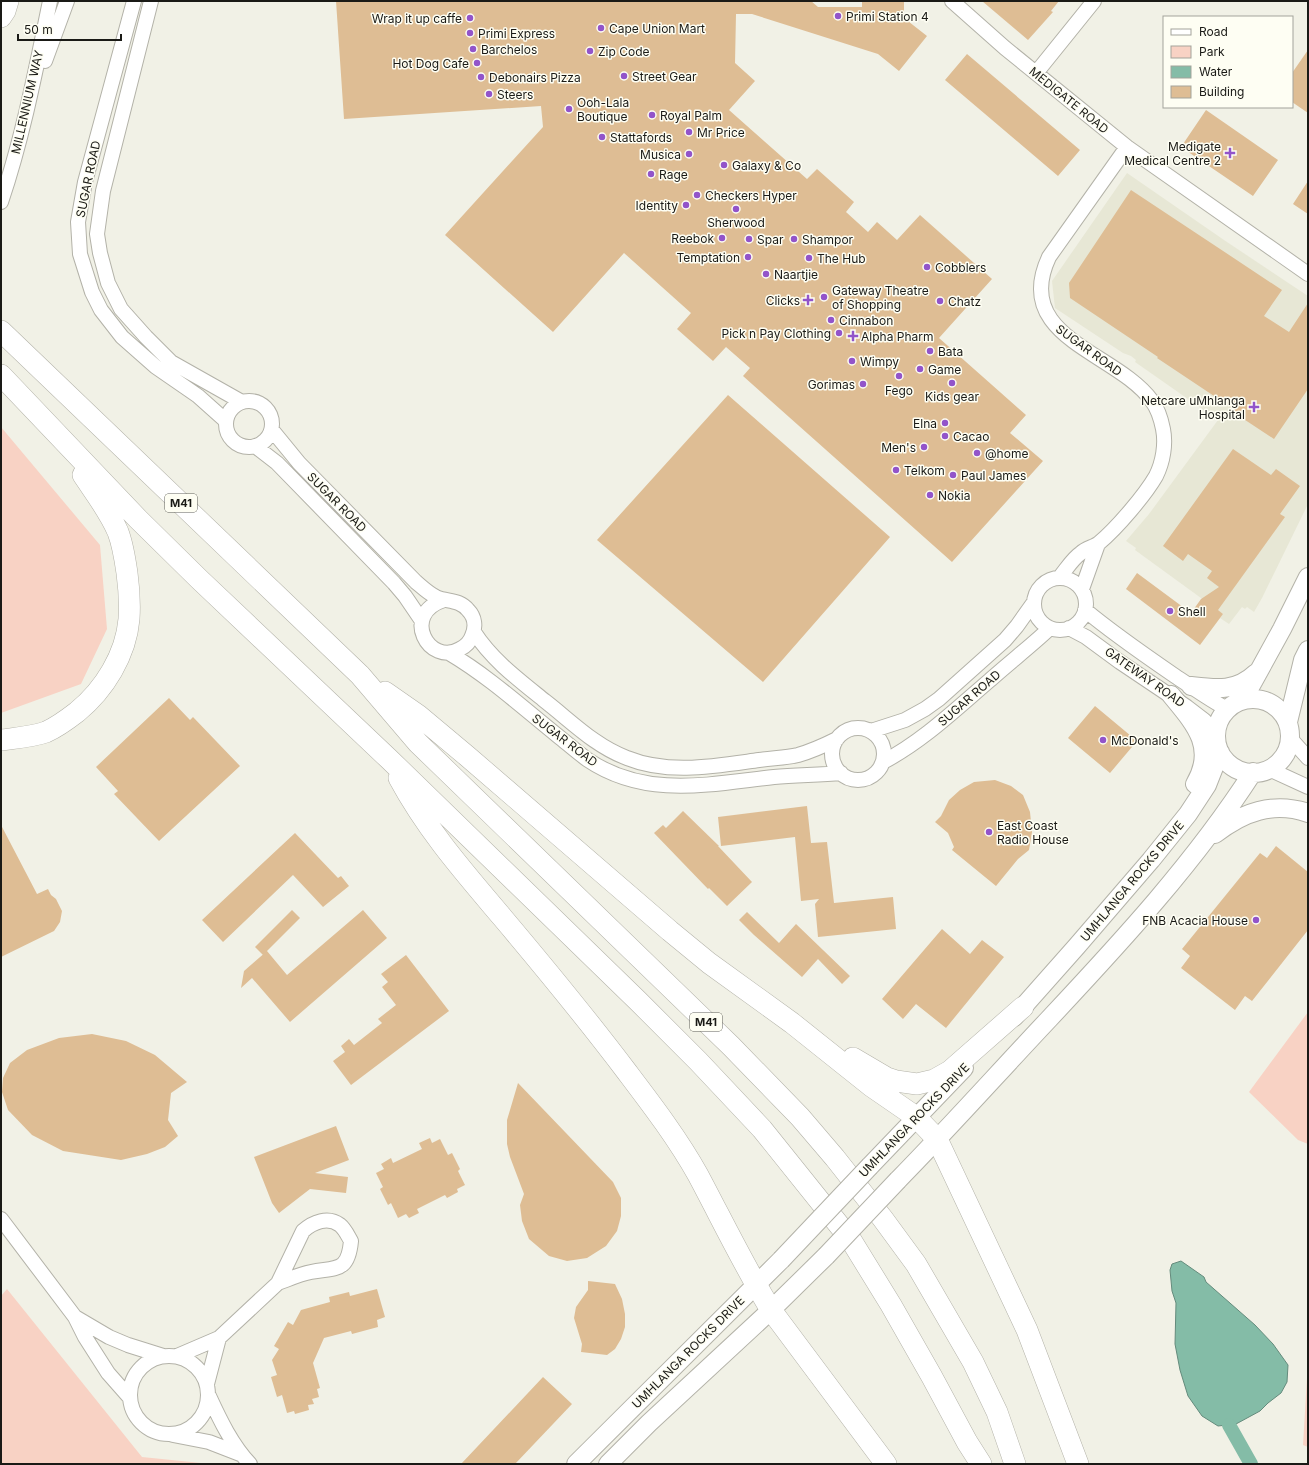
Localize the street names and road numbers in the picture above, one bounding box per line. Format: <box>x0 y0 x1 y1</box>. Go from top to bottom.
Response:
street label: MILLENNIUM WAY <box>8 49 46 155</box>
street label: MEDIGATE ROAD <box>1026 63 1112 137</box>
street label: SUGAR ROAD <box>73 139 103 219</box>
street label: SUGAR ROAD <box>1053 321 1125 379</box>
street label: SUGAR ROAD <box>304 469 370 535</box>
road number: M41 <box>165 494 197 512</box>
street label: GATEWAY ROAD <box>1102 644 1188 710</box>
street label: SUGAR ROAD <box>935 667 1003 729</box>
street label: SUGAR ROAD <box>529 711 601 769</box>
street label: UMHLANGA ROCKS DRIVE <box>1077 818 1187 944</box>
road number: M41 <box>690 1013 722 1031</box>
street label: UMHLANGA ROCKS DRIVE <box>855 1060 973 1180</box>
street label: UMHLANGA ROCKS DRIVE <box>629 1293 747 1411</box>

